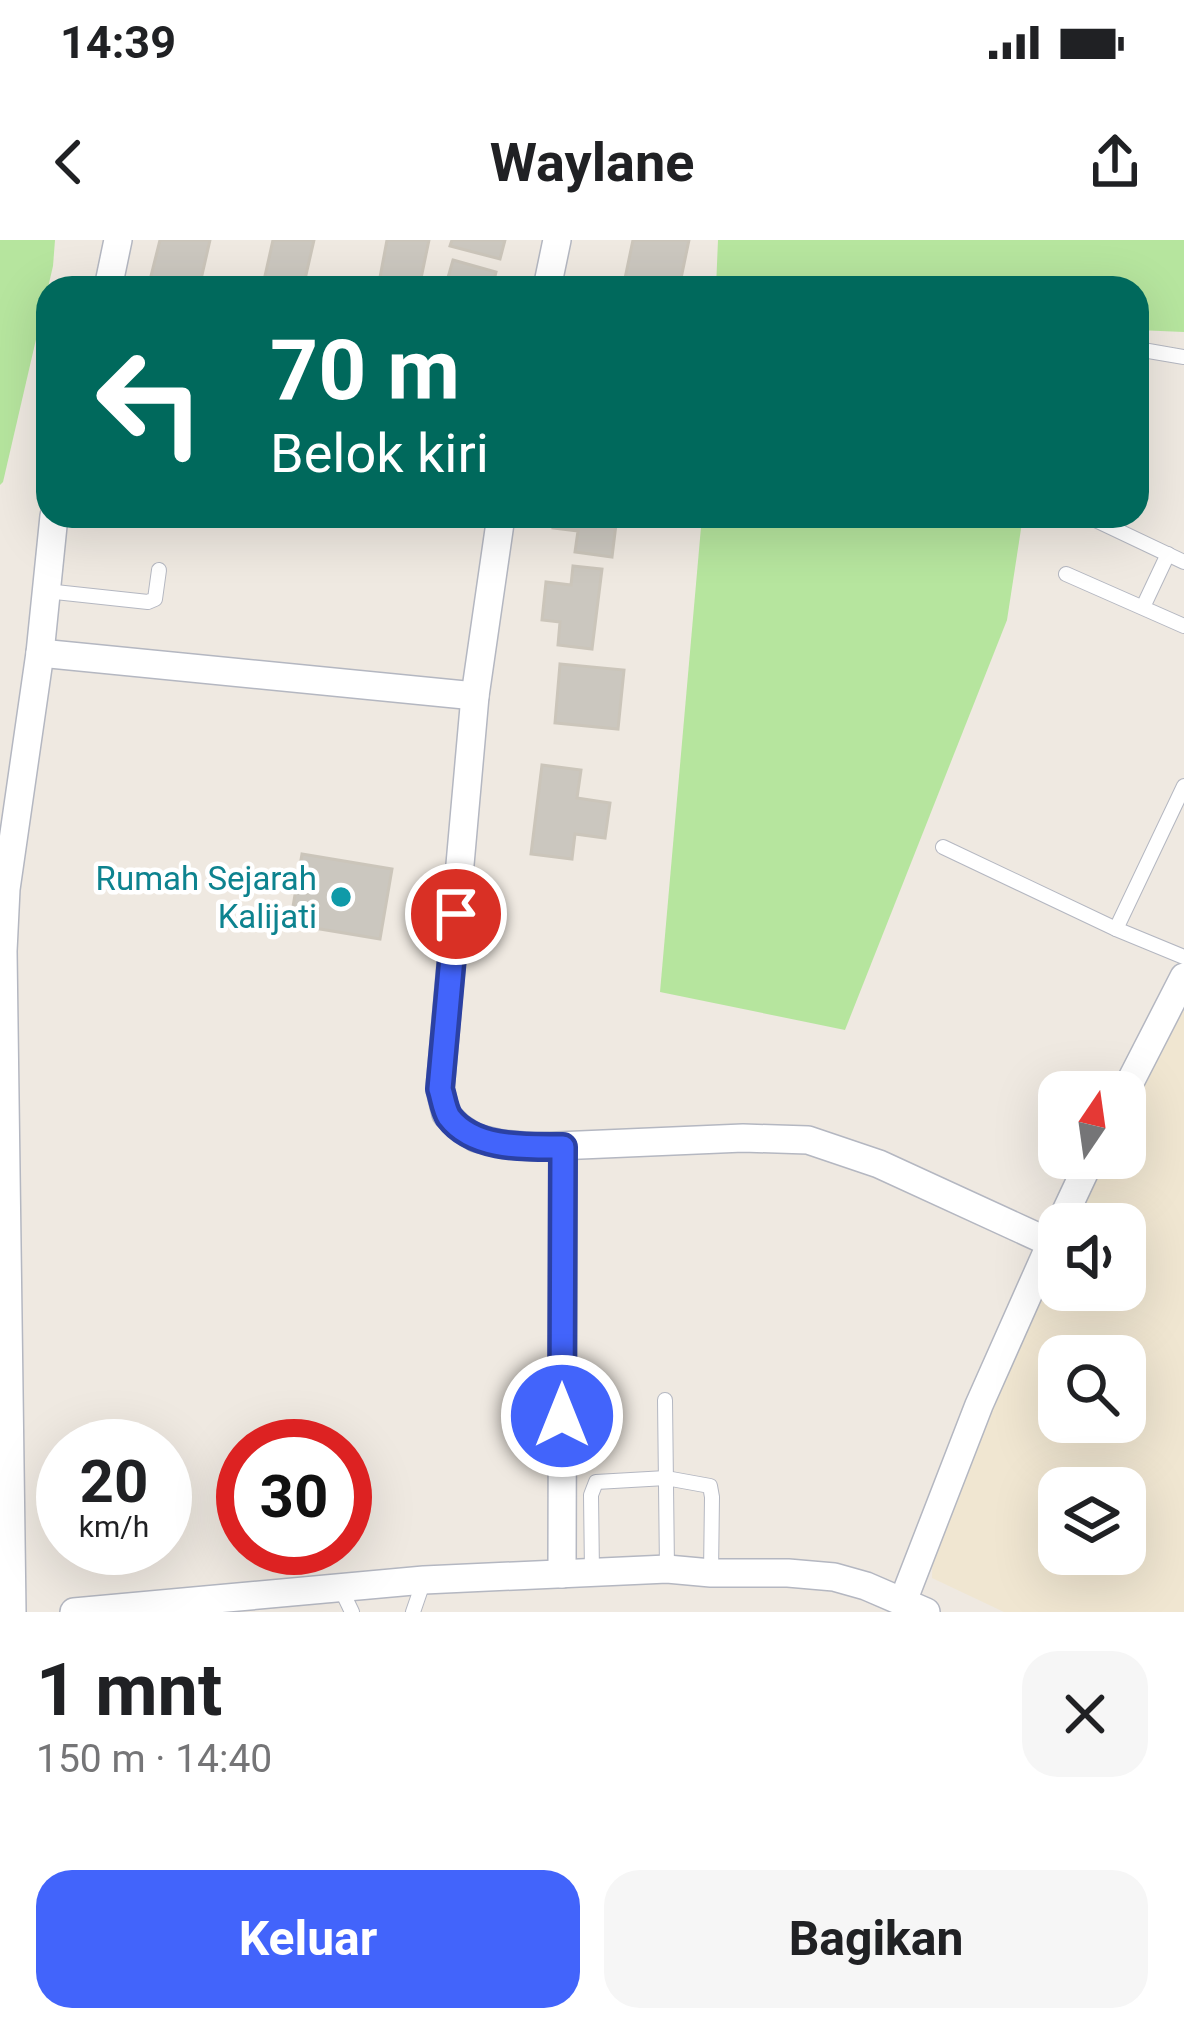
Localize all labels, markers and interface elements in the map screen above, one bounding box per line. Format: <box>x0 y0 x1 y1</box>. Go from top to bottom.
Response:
text: 14:39 <box>60 16 176 69</box>
icon: back <box>36 129 102 195</box>
icon: share <box>1082 129 1148 195</box>
text: Waylane <box>490 131 694 194</box>
text: 70 m <box>270 321 460 420</box>
icon: left <box>72 324 228 480</box>
text: Belok kiri <box>270 422 489 485</box>
place label: Rumah Sejarah Kalijati <box>96 859 317 936</box>
pin <box>405 863 507 965</box>
icon: arrive <box>423 881 489 947</box>
marker: Rumah Sejarah Kalijati <box>328 884 354 910</box>
north arrow <box>1038 1071 1146 1179</box>
map controls <box>1038 1071 1146 1575</box>
button: sound <box>1038 1203 1146 1311</box>
button: search <box>1038 1335 1146 1443</box>
position arrow <box>499 1353 625 1479</box>
speed limit sign: 30 <box>216 1419 372 1575</box>
text: 20 <box>80 1446 148 1517</box>
button: layers <box>1038 1467 1146 1575</box>
text: km/h <box>79 1509 149 1544</box>
text: 1 mnt <box>36 1648 222 1733</box>
button: close <box>1022 1651 1148 1777</box>
text: 150 m · 14:40 <box>36 1736 272 1782</box>
button: Keluar <box>36 1870 580 2008</box>
button: Bagikan <box>604 1870 1148 2008</box>

